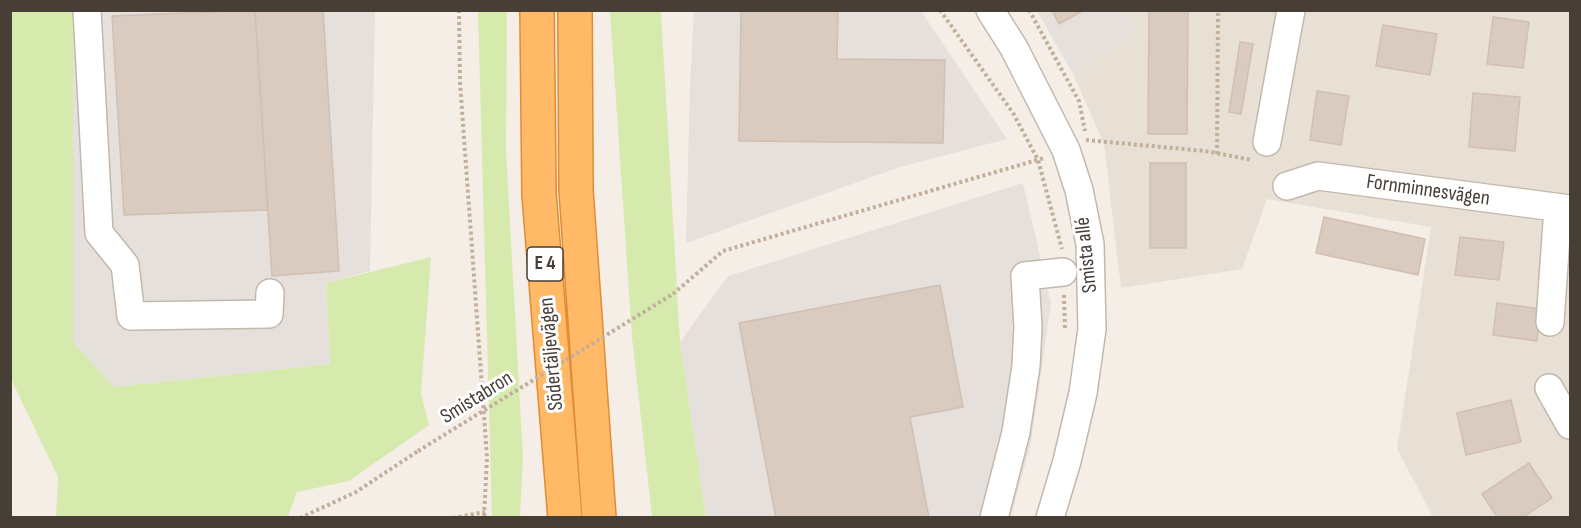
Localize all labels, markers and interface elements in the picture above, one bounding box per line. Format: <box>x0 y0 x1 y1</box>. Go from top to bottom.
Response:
street label: Fornminnesvägen <box>1365 170 1491 212</box>
street label: Smista allé <box>1070 216 1104 294</box>
road number: E 4 <box>527 247 563 281</box>
street label: Södertäljevägen <box>534 296 570 412</box>
street label: Smistabron <box>436 366 518 430</box>

